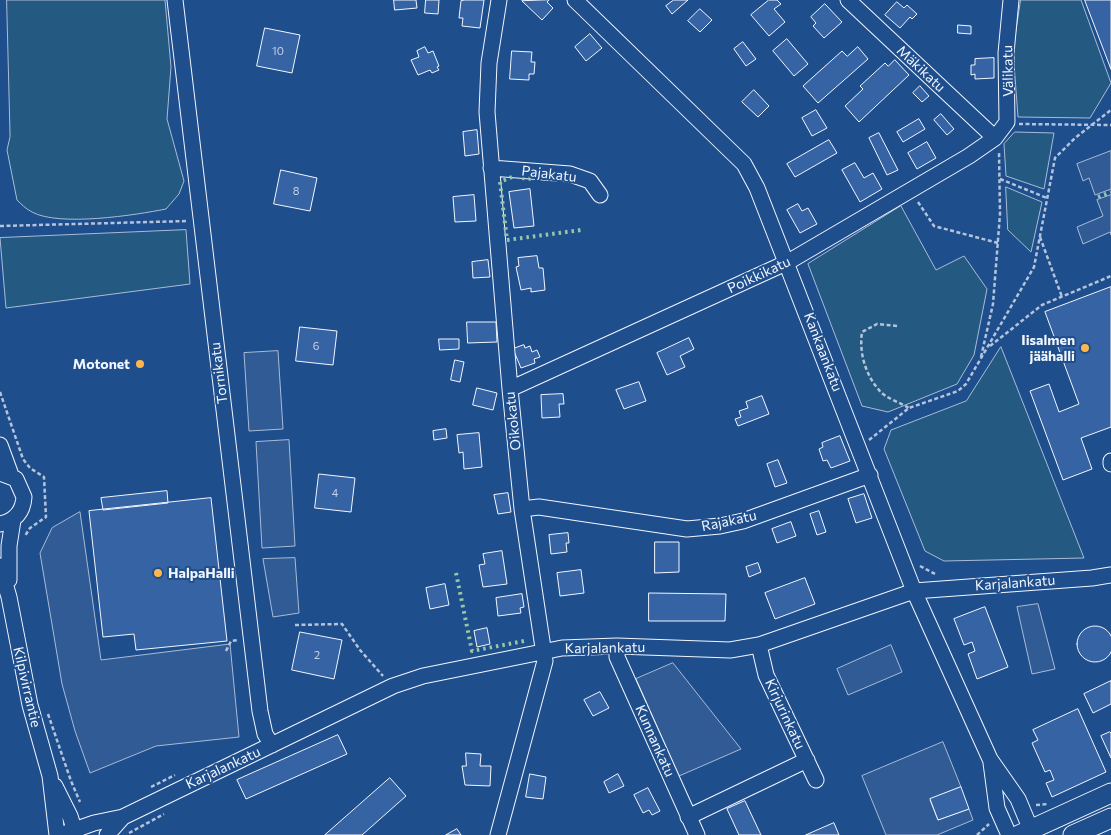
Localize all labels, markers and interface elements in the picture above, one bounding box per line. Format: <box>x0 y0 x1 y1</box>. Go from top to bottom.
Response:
street label: Mäkikatu <box>893 42 949 96</box>
house number: 10 <box>272 44 284 58</box>
street label: Välikatu <box>999 45 1017 97</box>
street label: Pajakatu <box>520 162 578 186</box>
house number: 8 <box>293 184 299 198</box>
street label: Poikkikatu <box>725 253 793 297</box>
street label: Kankaankatu <box>800 310 846 394</box>
place label: Iisalmen jäähalli <box>1021 332 1075 364</box>
house number: 6 <box>313 339 319 353</box>
street label: Tornikatu <box>207 341 231 405</box>
marker: Iisalmen jäähalli <box>1079 342 1091 354</box>
place label: Motonet <box>73 356 130 372</box>
marker: Motonet <box>134 358 146 370</box>
street label: Oikokatu <box>502 391 524 451</box>
house number: 4 <box>332 486 338 500</box>
street label: Rajakatu <box>700 507 758 535</box>
place label: HalpaHalli <box>168 565 235 581</box>
marker: HalpaHalli <box>152 567 164 579</box>
street label: Karjalankatu <box>974 572 1056 594</box>
street label: Karjalankatu <box>565 639 645 657</box>
street label: Kilpivirrantie <box>10 645 44 729</box>
house number: 2 <box>314 648 320 662</box>
street label: Kirjurinkatu <box>761 676 809 752</box>
street label: Kunnankatu <box>632 702 678 780</box>
street label: Karjalankatu <box>183 743 263 793</box>

